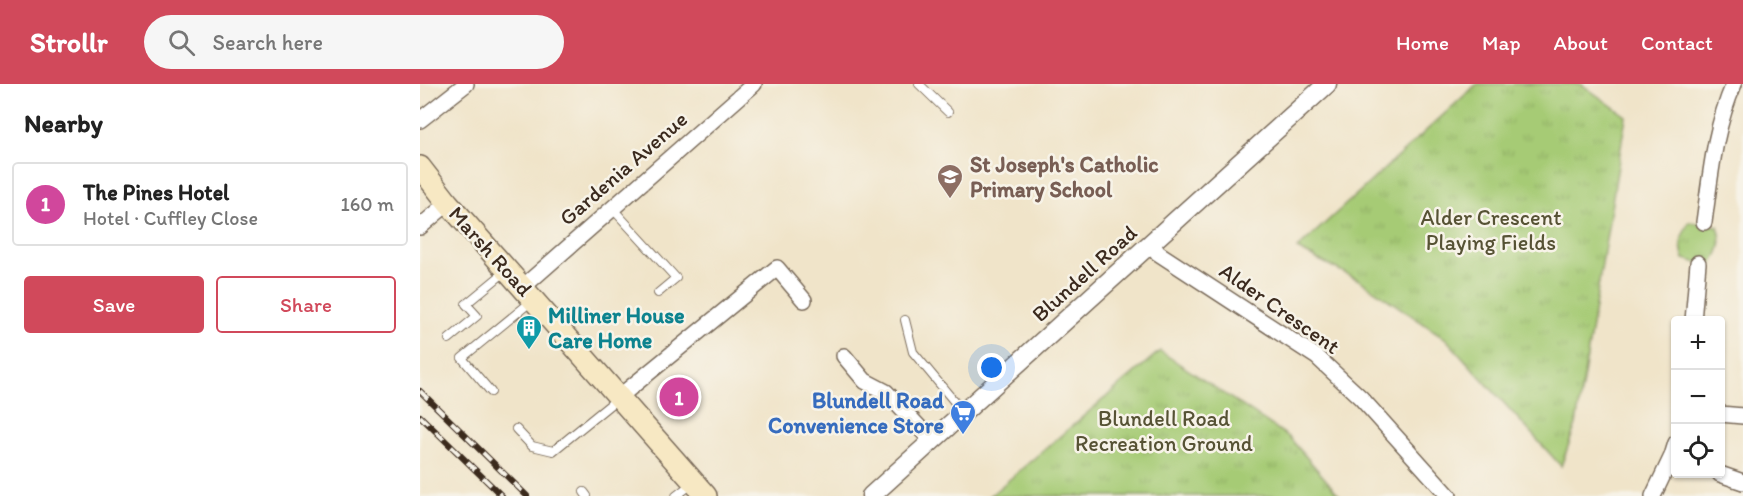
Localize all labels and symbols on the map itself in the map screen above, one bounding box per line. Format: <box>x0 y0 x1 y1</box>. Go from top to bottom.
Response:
street label: Gardenia Avenue <box>554 105 693 231</box>
place label: St Joseph's Catholic Primary School <box>970 151 1159 203</box>
school or university icon: St Joseph's Catholic Primary School <box>935 162 965 200</box>
street label: Marsh Road <box>443 201 538 302</box>
park label: Alder Crescent Playing Fields <box>1421 204 1561 256</box>
street label: Blundell Road <box>1026 219 1142 328</box>
street label: Alder Crescent <box>1214 257 1345 360</box>
place label: Milliner House Care Home <box>548 302 685 354</box>
building icon: Milliner House Care Home <box>514 313 544 351</box>
your location <box>977 353 1006 382</box>
pin: 1 <box>660 374 698 420</box>
place label: Blundell Road Convenience Store <box>768 387 945 439</box>
supermarket icon: Blundell Road Convenience Store <box>948 398 978 436</box>
park label: Blundell Road Recreation Ground <box>1075 405 1253 457</box>

